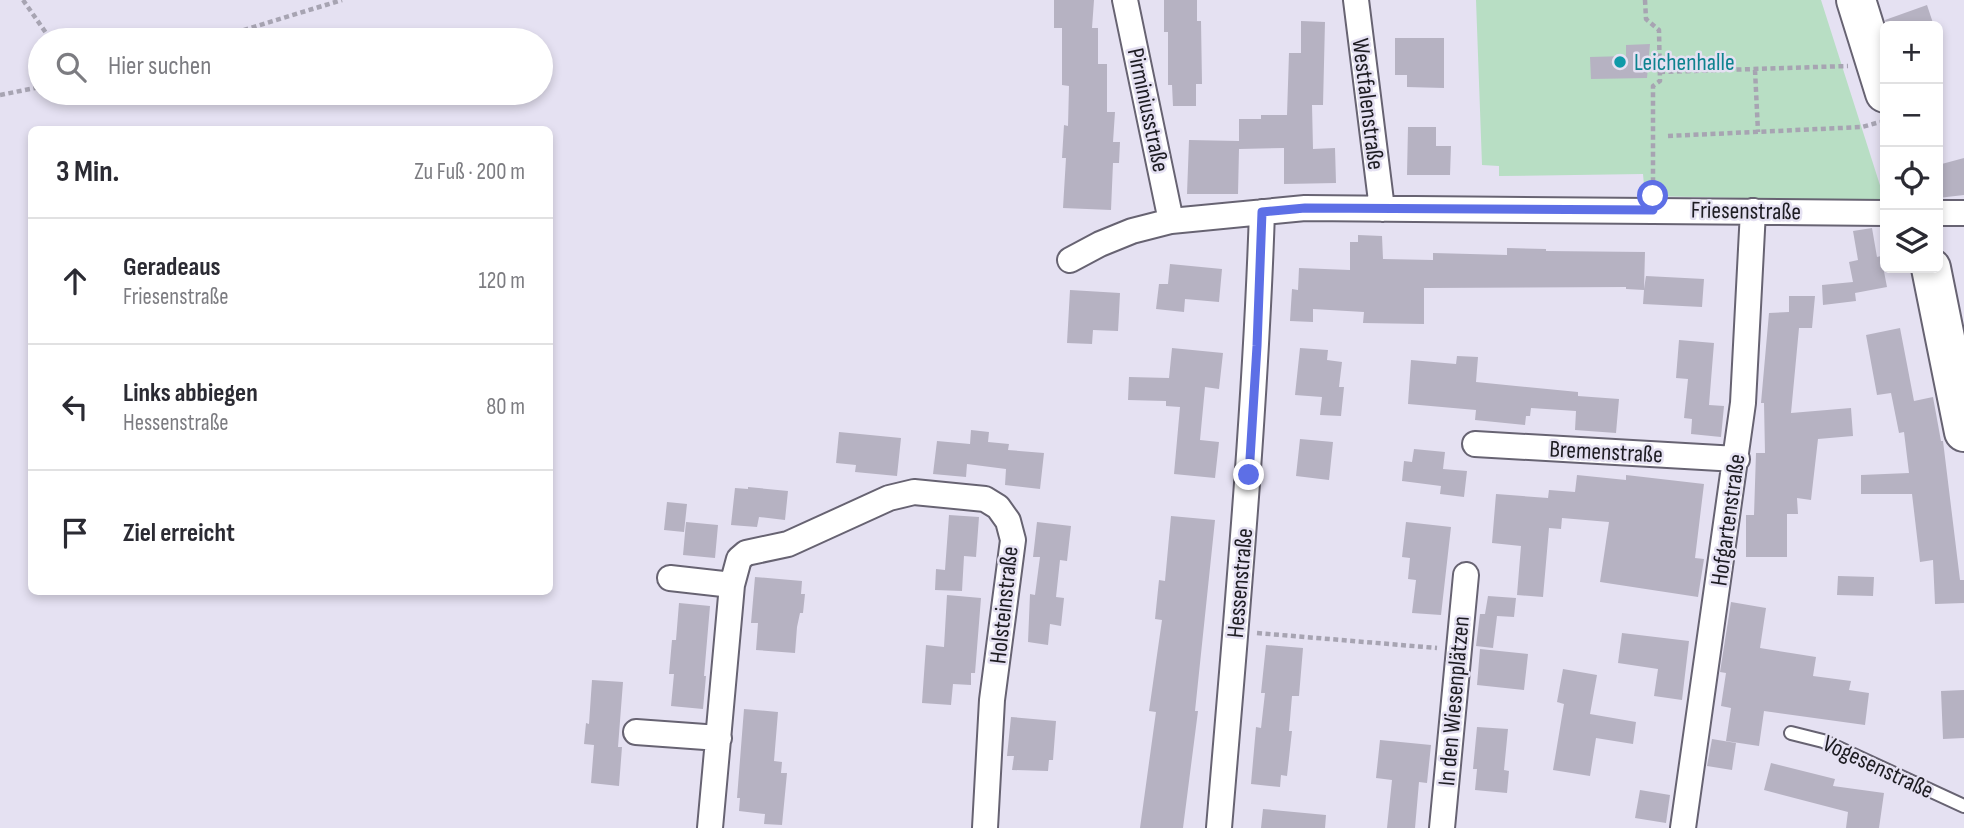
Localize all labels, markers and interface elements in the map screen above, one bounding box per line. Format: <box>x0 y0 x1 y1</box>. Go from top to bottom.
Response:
map controls <box>1880 21 1943 273</box>
button: + <box>1880 21 1943 84</box>
search box <box>28 28 553 105</box>
street label: Westfalenstraße <box>1346 36 1390 172</box>
street label: Pirminiusstraße <box>1121 45 1175 175</box>
icon: search <box>52 48 90 86</box>
place label: Leichenhalle <box>1634 48 1735 77</box>
text: Hier suchen <box>108 51 211 82</box>
marker: Leichenhalle <box>1612 54 1628 70</box>
button: − <box>1880 84 1943 147</box>
button: locate <box>1880 147 1943 210</box>
text: 3 Min. <box>56 154 119 190</box>
text: Zu Fuß · 200 m <box>414 158 525 186</box>
route start <box>1637 180 1668 211</box>
street label: Friesenstraße <box>1691 196 1801 226</box>
button: layers <box>1880 210 1943 273</box>
text: Geradeaus <box>123 252 221 283</box>
icon: ahead <box>56 262 94 300</box>
text: 120 m <box>479 267 525 295</box>
text: Friesenstraße <box>123 283 228 311</box>
text: Links abbiegen <box>123 378 258 409</box>
icon: left <box>56 388 94 426</box>
text: 80 m <box>486 393 525 421</box>
text: Hessenstraße <box>123 409 229 437</box>
street label: Bremenstraße <box>1549 435 1663 469</box>
street label: Hofgartenstraße <box>1704 452 1752 588</box>
route end <box>1233 459 1264 490</box>
icon: arrive <box>56 514 94 552</box>
text: Ziel erreicht <box>123 518 235 549</box>
street label: Hessenstraße <box>1221 527 1259 639</box>
street label: Holsteinstraße <box>983 545 1025 665</box>
street label: In den Wiesenplätzen <box>1432 615 1476 787</box>
street label: Vogesenstraße <box>1818 729 1938 805</box>

